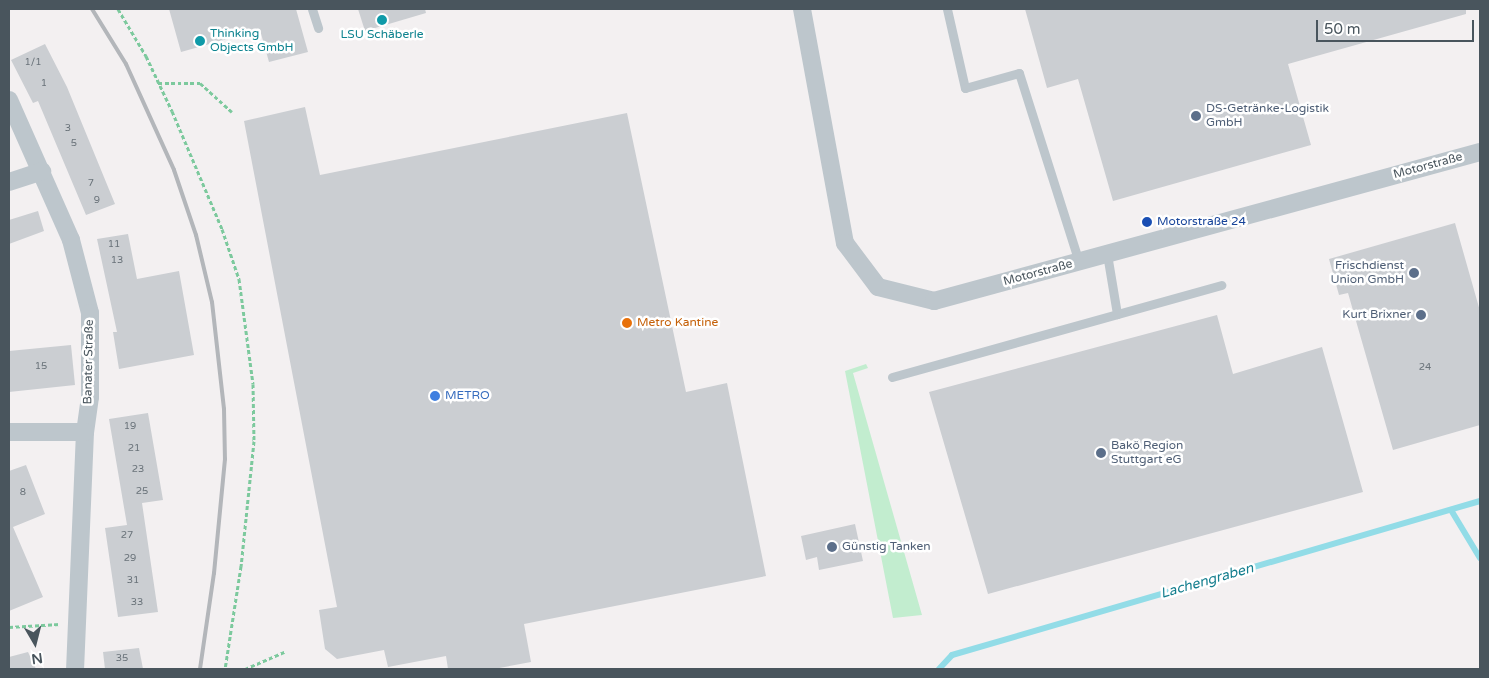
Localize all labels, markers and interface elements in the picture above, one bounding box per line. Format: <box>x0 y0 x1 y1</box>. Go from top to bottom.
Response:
scale bar <box>1319 10 1476 42</box>
marker: LSU Schäberle <box>376 14 388 26</box>
text: 50 m <box>1324 20 1361 38</box>
place label: Thinking Objects GmbH <box>210 27 293 55</box>
place label: LSU Schäberle <box>340 28 424 42</box>
marker: Thinking Objects GmbH <box>194 35 206 47</box>
house number: 1/1 <box>25 57 41 69</box>
house number: 1 <box>41 78 47 90</box>
place label: DS-Getränke-Logistik GmbH <box>1206 102 1329 130</box>
marker: DS-Getränke-Logistik GmbH <box>1190 110 1202 122</box>
house number: 3 <box>65 123 71 135</box>
house number: 5 <box>71 138 77 150</box>
street label: Motorstraße <box>1392 150 1464 182</box>
house number: 7 <box>88 178 94 190</box>
house number: 9 <box>94 195 100 207</box>
place label: Motorstraße 24 <box>1157 215 1246 229</box>
marker: Motorstraße 24 <box>1141 216 1153 228</box>
house number: 11 <box>108 239 120 251</box>
house number: 13 <box>111 255 123 267</box>
street label: Motorstraße <box>1002 257 1074 289</box>
place label: Frischdienst Union GmbH <box>1331 259 1404 287</box>
marker: Frischdienst Union GmbH <box>1408 267 1420 279</box>
place label: Kurt Brixner <box>1342 308 1411 322</box>
marker: Kurt Brixner <box>1415 309 1427 321</box>
place label: Metro Kantine <box>637 316 718 330</box>
marker: Metro Kantine <box>621 317 633 329</box>
street label: Banater Straße <box>81 319 97 405</box>
house number: 15 <box>35 361 47 373</box>
house number: 24 <box>1419 362 1431 374</box>
place label: METRO <box>445 389 490 403</box>
marker: METRO <box>429 390 441 402</box>
house number: 19 <box>124 421 136 433</box>
place label: Bakö Region Stuttgart eG <box>1111 439 1183 467</box>
house number: 21 <box>128 443 140 455</box>
marker: Bakö Region Stuttgart eG <box>1095 447 1107 459</box>
house number: 23 <box>132 464 144 476</box>
house number: 25 <box>136 486 148 498</box>
house number: 8 <box>20 487 26 499</box>
house number: 27 <box>121 530 133 542</box>
place label: Günstig Tanken <box>842 540 931 554</box>
marker: Günstig Tanken <box>826 541 838 553</box>
house number: 29 <box>124 553 136 565</box>
water label: Lachengraben <box>1159 560 1255 602</box>
house number: 31 <box>127 575 139 587</box>
house number: 33 <box>131 597 143 609</box>
north arrow <box>10 618 60 668</box>
text: N <box>30 649 44 668</box>
house number: 35 <box>116 653 128 665</box>

